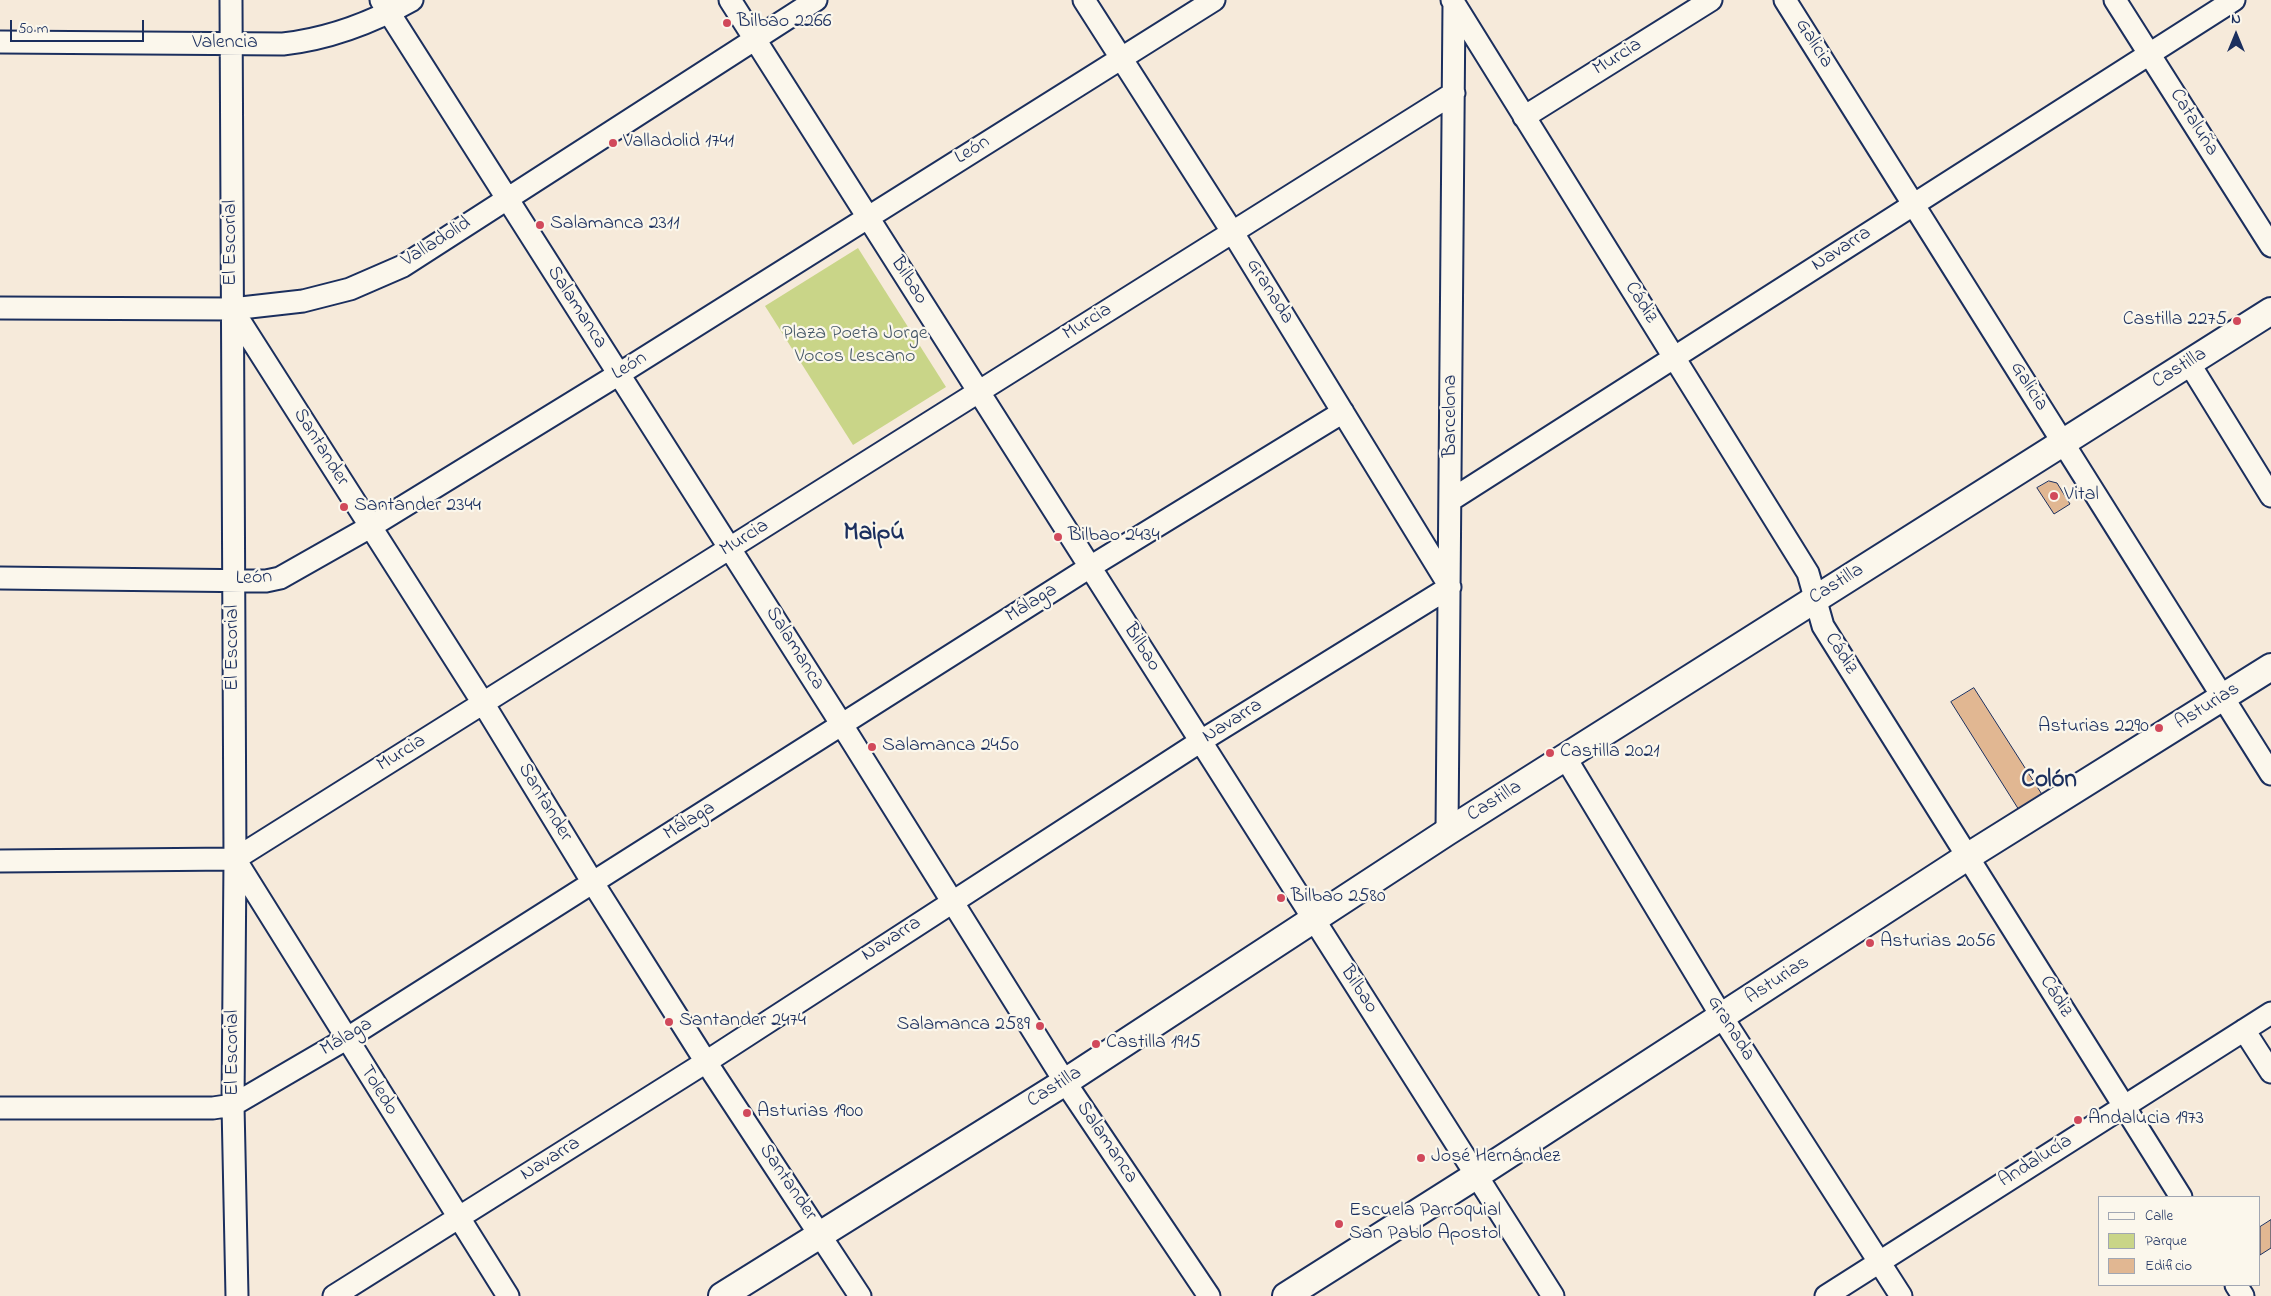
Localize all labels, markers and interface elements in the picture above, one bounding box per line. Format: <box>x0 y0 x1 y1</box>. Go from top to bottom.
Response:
text: N <box>2231 9 2241 30</box>
scale bar <box>12 10 146 42</box>
north arrow <box>2211 10 2261 60</box>
place label: Bilbao 2266 <box>737 11 832 35</box>
street label: Galicia <box>1789 15 1837 73</box>
marker: Bilbao 2266 <box>721 17 733 29</box>
text: 50 m <box>18 18 48 40</box>
street label: Valencia <box>192 32 258 56</box>
street label: Murcia <box>1589 34 1647 82</box>
street label: Cataluña <box>2163 85 2223 161</box>
place label: Valladolid 1741 <box>623 131 734 155</box>
street label: León <box>951 131 995 171</box>
marker: Valladolid 1741 <box>607 137 619 149</box>
street label: El Escorial <box>220 200 244 286</box>
street label: Valladolid <box>398 212 476 274</box>
place label: Salamanca 2311 <box>550 213 680 237</box>
marker: Salamanca 2311 <box>534 219 546 231</box>
street label: Navarra <box>1808 222 1876 278</box>
street label: Bilbao <box>884 253 932 309</box>
street label: Granada <box>1240 255 1298 329</box>
street label: Salamanca <box>540 262 612 354</box>
street label: Cádiz <box>1618 278 1662 328</box>
street label: Murcia <box>1059 299 1117 347</box>
place label: Castilla 2275 <box>2123 309 2227 333</box>
marker: Castilla 2275 <box>2231 315 2243 327</box>
park label: Plaza Poeta Jorge Vocos Lescano <box>782 323 928 370</box>
street label: Castilla <box>2148 343 2212 395</box>
street label: León <box>608 347 652 387</box>
street label: Galicia <box>2004 358 2052 416</box>
street label: Barcelona <box>1440 375 1464 457</box>
street label: Santander <box>287 405 353 491</box>
place label: Vital <box>2064 484 2099 508</box>
marker: Vital <box>2048 490 2060 502</box>
place label: Santander 2344 <box>354 495 481 519</box>
marker: Santander 2344 <box>338 501 350 513</box>
street label: Murcia <box>716 515 774 563</box>
district label: Maipú <box>844 520 904 550</box>
place label: Bilbao 2434 <box>1068 525 1160 549</box>
marker: Bilbao 2434 <box>1052 531 1064 543</box>
street label: Castilla <box>1805 559 1869 611</box>
street label: León <box>235 566 273 592</box>
street label: Málaga <box>1002 579 1062 629</box>
street label: Salamanca <box>759 603 829 695</box>
street label: El Escorial <box>222 605 246 691</box>
street label: Bilbao <box>1117 620 1165 676</box>
street label: Cádiz <box>1818 629 1862 679</box>
street label: Asturias <box>2171 678 2245 736</box>
street label: Navarra <box>1199 694 1267 750</box>
place label: Asturias 2290 <box>2038 716 2149 740</box>
marker: Asturias 2290 <box>2153 722 2165 734</box>
street label: Murcia <box>373 730 431 778</box>
place label: Salamanca 2450 <box>882 735 1019 759</box>
marker: Salamanca 2450 <box>866 741 878 753</box>
place label: Castilla 2021 <box>1560 741 1660 765</box>
marker: Castilla 2021 <box>1544 747 1556 759</box>
street label: Santander <box>511 759 577 847</box>
district label: Colón <box>2021 767 2077 797</box>
street label: Castilla <box>1463 776 1527 828</box>
street label: Málaga <box>660 797 720 847</box>
place label: Bilbao 2580 <box>1291 886 1386 910</box>
marker: Bilbao 2580 <box>1275 892 1287 904</box>
street label: Navarra <box>858 912 926 968</box>
place label: Asturias 2056 <box>1880 931 1995 955</box>
marker: Asturias 2056 <box>1864 937 1876 949</box>
street label: Asturias <box>1742 951 1814 1011</box>
street label: Bilbao <box>1334 962 1382 1018</box>
street label: Cádiz <box>2033 972 2077 1022</box>
street label: Granada <box>1701 992 1759 1066</box>
street label: El Escorial <box>222 1010 246 1096</box>
place label: Santander 2474 <box>679 1010 806 1034</box>
street label: Málaga <box>317 1013 377 1063</box>
place label: Salamanca 2589 <box>896 1014 1030 1038</box>
marker: Santander 2474 <box>663 1016 675 1028</box>
marker: Salamanca 2589 <box>1034 1020 1046 1032</box>
place label: Castilla 1915 <box>1106 1032 1201 1056</box>
marker: Castilla 1915 <box>1090 1038 1102 1050</box>
street label: Toledo <box>353 1062 403 1120</box>
street label: Castilla <box>1023 1062 1087 1114</box>
street label: Salamanca <box>1070 1097 1142 1189</box>
place label: Asturias 1900 <box>757 1101 863 1125</box>
marker: Asturias 1900 <box>741 1107 753 1119</box>
place label: Andalucia 1973 <box>2088 1108 2204 1132</box>
marker: Andalucia 1973 <box>2072 1114 2084 1126</box>
street label: Andalucía <box>1995 1130 2077 1194</box>
street label: Navarra <box>517 1132 585 1188</box>
street label: Santander <box>753 1140 821 1226</box>
place label: José Hernández <box>1431 1146 1560 1170</box>
marker: José Hernández <box>1415 1152 1427 1164</box>
legend <box>2098 1196 2261 1286</box>
place label: Escuela Parroquial San Pablo Apostol <box>1349 1200 1501 1247</box>
text: Calle <box>2145 1205 2173 1227</box>
marker: Escuela Parroquial San Pablo Apostol <box>1333 1218 1345 1230</box>
text: Parque <box>2145 1230 2187 1252</box>
text: Edificio <box>2145 1255 2192 1277</box>

